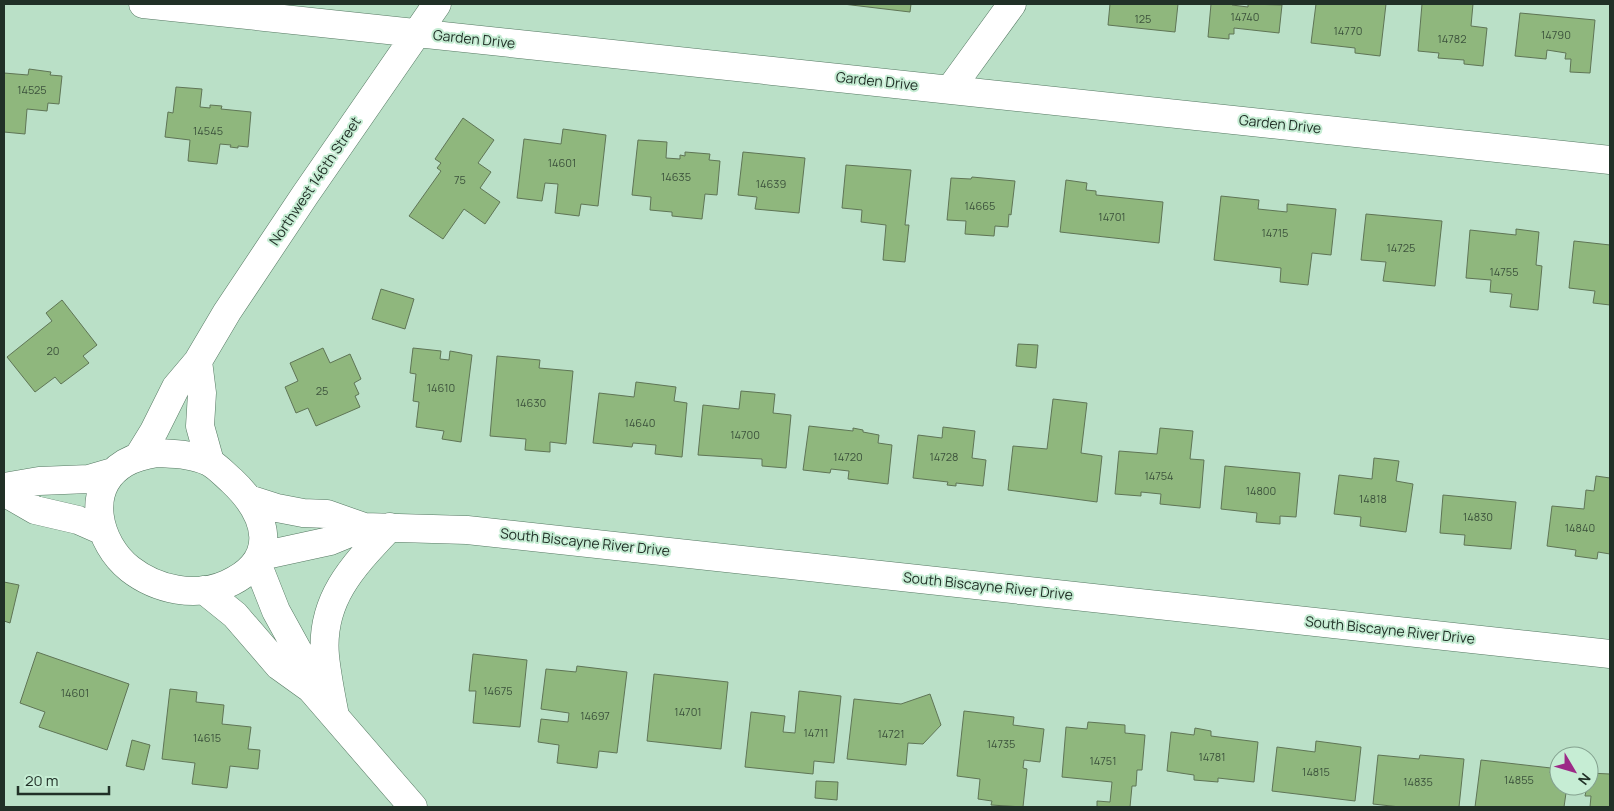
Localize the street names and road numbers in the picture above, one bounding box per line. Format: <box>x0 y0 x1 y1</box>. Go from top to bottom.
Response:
street label: Garden Drive <box>432 25 516 52</box>
street label: Garden Drive <box>835 67 919 94</box>
street label: Garden Drive <box>1238 110 1322 137</box>
street label: Northwest 146th Street <box>264 112 365 249</box>
street label: South Biscayne River Drive <box>499 523 671 560</box>
street label: South Biscayne River Drive <box>902 567 1074 604</box>
street label: South Biscayne River Drive <box>1304 611 1476 648</box>

